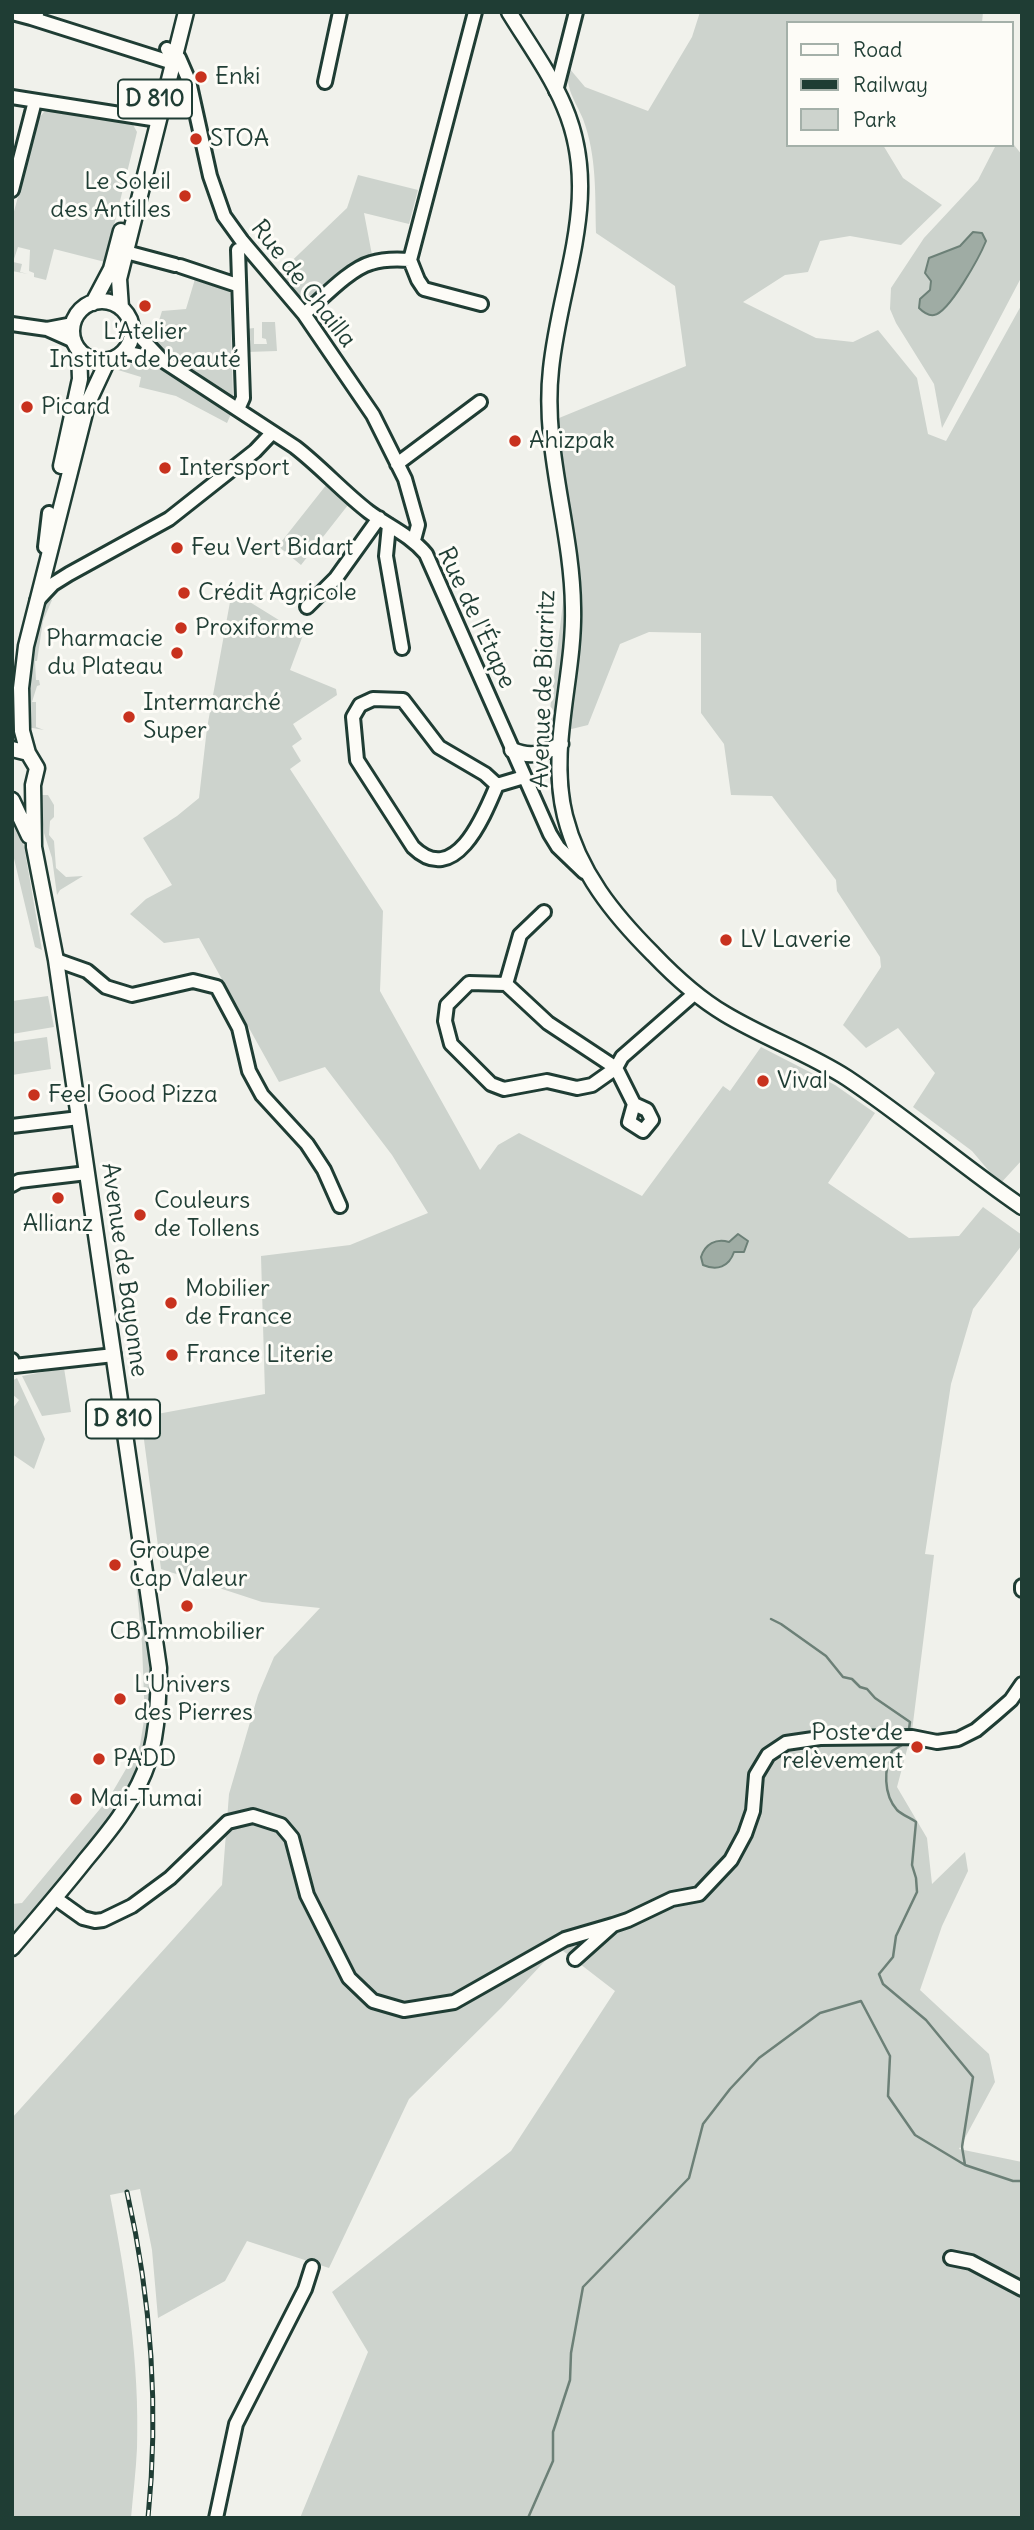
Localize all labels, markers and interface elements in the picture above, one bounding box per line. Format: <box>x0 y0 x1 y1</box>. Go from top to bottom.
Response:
legend <box>786 21 1013 147</box>
text: Road <box>853 36 902 63</box>
place label: Enki <box>215 63 260 91</box>
marker: Enki <box>193 69 209 85</box>
text: Railway <box>853 71 928 98</box>
road number: D 810 <box>118 80 192 118</box>
text: Park <box>853 106 896 133</box>
place label: STOA <box>210 125 269 153</box>
marker: STOA <box>188 131 204 147</box>
place label: Le Soleil des Antilles <box>50 168 171 224</box>
marker: Le Soleil des Antilles <box>177 188 193 204</box>
street label: Rue de Chailla <box>244 215 362 353</box>
marker: L'Atelier Institut de beauté <box>137 298 153 314</box>
place label: L'Atelier Institut de beauté <box>49 318 241 374</box>
place label: Picard <box>41 393 110 421</box>
marker: Picard <box>19 399 35 415</box>
place label: Ahizpak <box>529 427 615 455</box>
marker: Ahizpak <box>507 433 523 449</box>
place label: Intersport <box>179 454 289 482</box>
marker: Intersport <box>157 460 173 476</box>
place label: Feu Vert Bidart <box>191 534 353 562</box>
marker: Feu Vert Bidart <box>169 540 185 556</box>
street label: Rue de l'Étape <box>431 543 521 693</box>
place label: Crédit Agricole <box>198 579 357 607</box>
marker: Crédit Agricole <box>176 585 192 601</box>
street label: Avenue de Biarritz <box>526 589 562 789</box>
place label: Proxiforme <box>195 614 314 642</box>
marker: Proxiforme <box>173 620 189 636</box>
place label: Pharmacie du Plateau <box>46 625 163 681</box>
marker: Pharmacie du Plateau <box>169 645 185 661</box>
place label: Intermarché Super <box>143 689 281 745</box>
marker: Intermarché Super <box>121 709 137 725</box>
place label: LV Laverie <box>740 926 851 954</box>
marker: LV Laverie <box>718 932 734 948</box>
place label: Vival <box>777 1067 828 1095</box>
marker: Vival <box>755 1073 771 1089</box>
place label: Feel Good Pizza <box>48 1081 218 1109</box>
marker: Feel Good Pizza <box>26 1087 42 1103</box>
street label: Avenue de Bayonne <box>95 1161 153 1379</box>
place label: Couleurs de Tollens <box>154 1187 260 1243</box>
marker: Allianz <box>50 1190 66 1206</box>
marker: Couleurs de Tollens <box>132 1207 148 1223</box>
place label: Allianz <box>23 1210 93 1238</box>
place label: Mobilier de France <box>185 1275 292 1331</box>
marker: Mobilier de France <box>163 1295 179 1311</box>
place label: France Literie <box>186 1341 333 1369</box>
marker: France Literie <box>164 1347 180 1363</box>
road number: D 810 <box>86 1400 160 1438</box>
place label: Groupe Cap Valeur <box>129 1537 248 1593</box>
marker: Groupe Cap Valeur <box>107 1557 123 1573</box>
marker: CB Immobilier <box>179 1598 195 1614</box>
place label: CB Immobilier <box>109 1618 265 1646</box>
place label: L'Univers des Pierres <box>134 1671 253 1727</box>
marker: L'Univers des Pierres <box>112 1691 128 1707</box>
place label: Poste de relèvement <box>782 1719 903 1775</box>
marker: Poste de relèvement <box>909 1739 925 1755</box>
place label: PADD <box>113 1745 176 1773</box>
marker: PADD <box>91 1751 107 1767</box>
place label: Mai-Tumai <box>90 1785 202 1813</box>
marker: Mai-Tumai <box>68 1791 84 1807</box>

